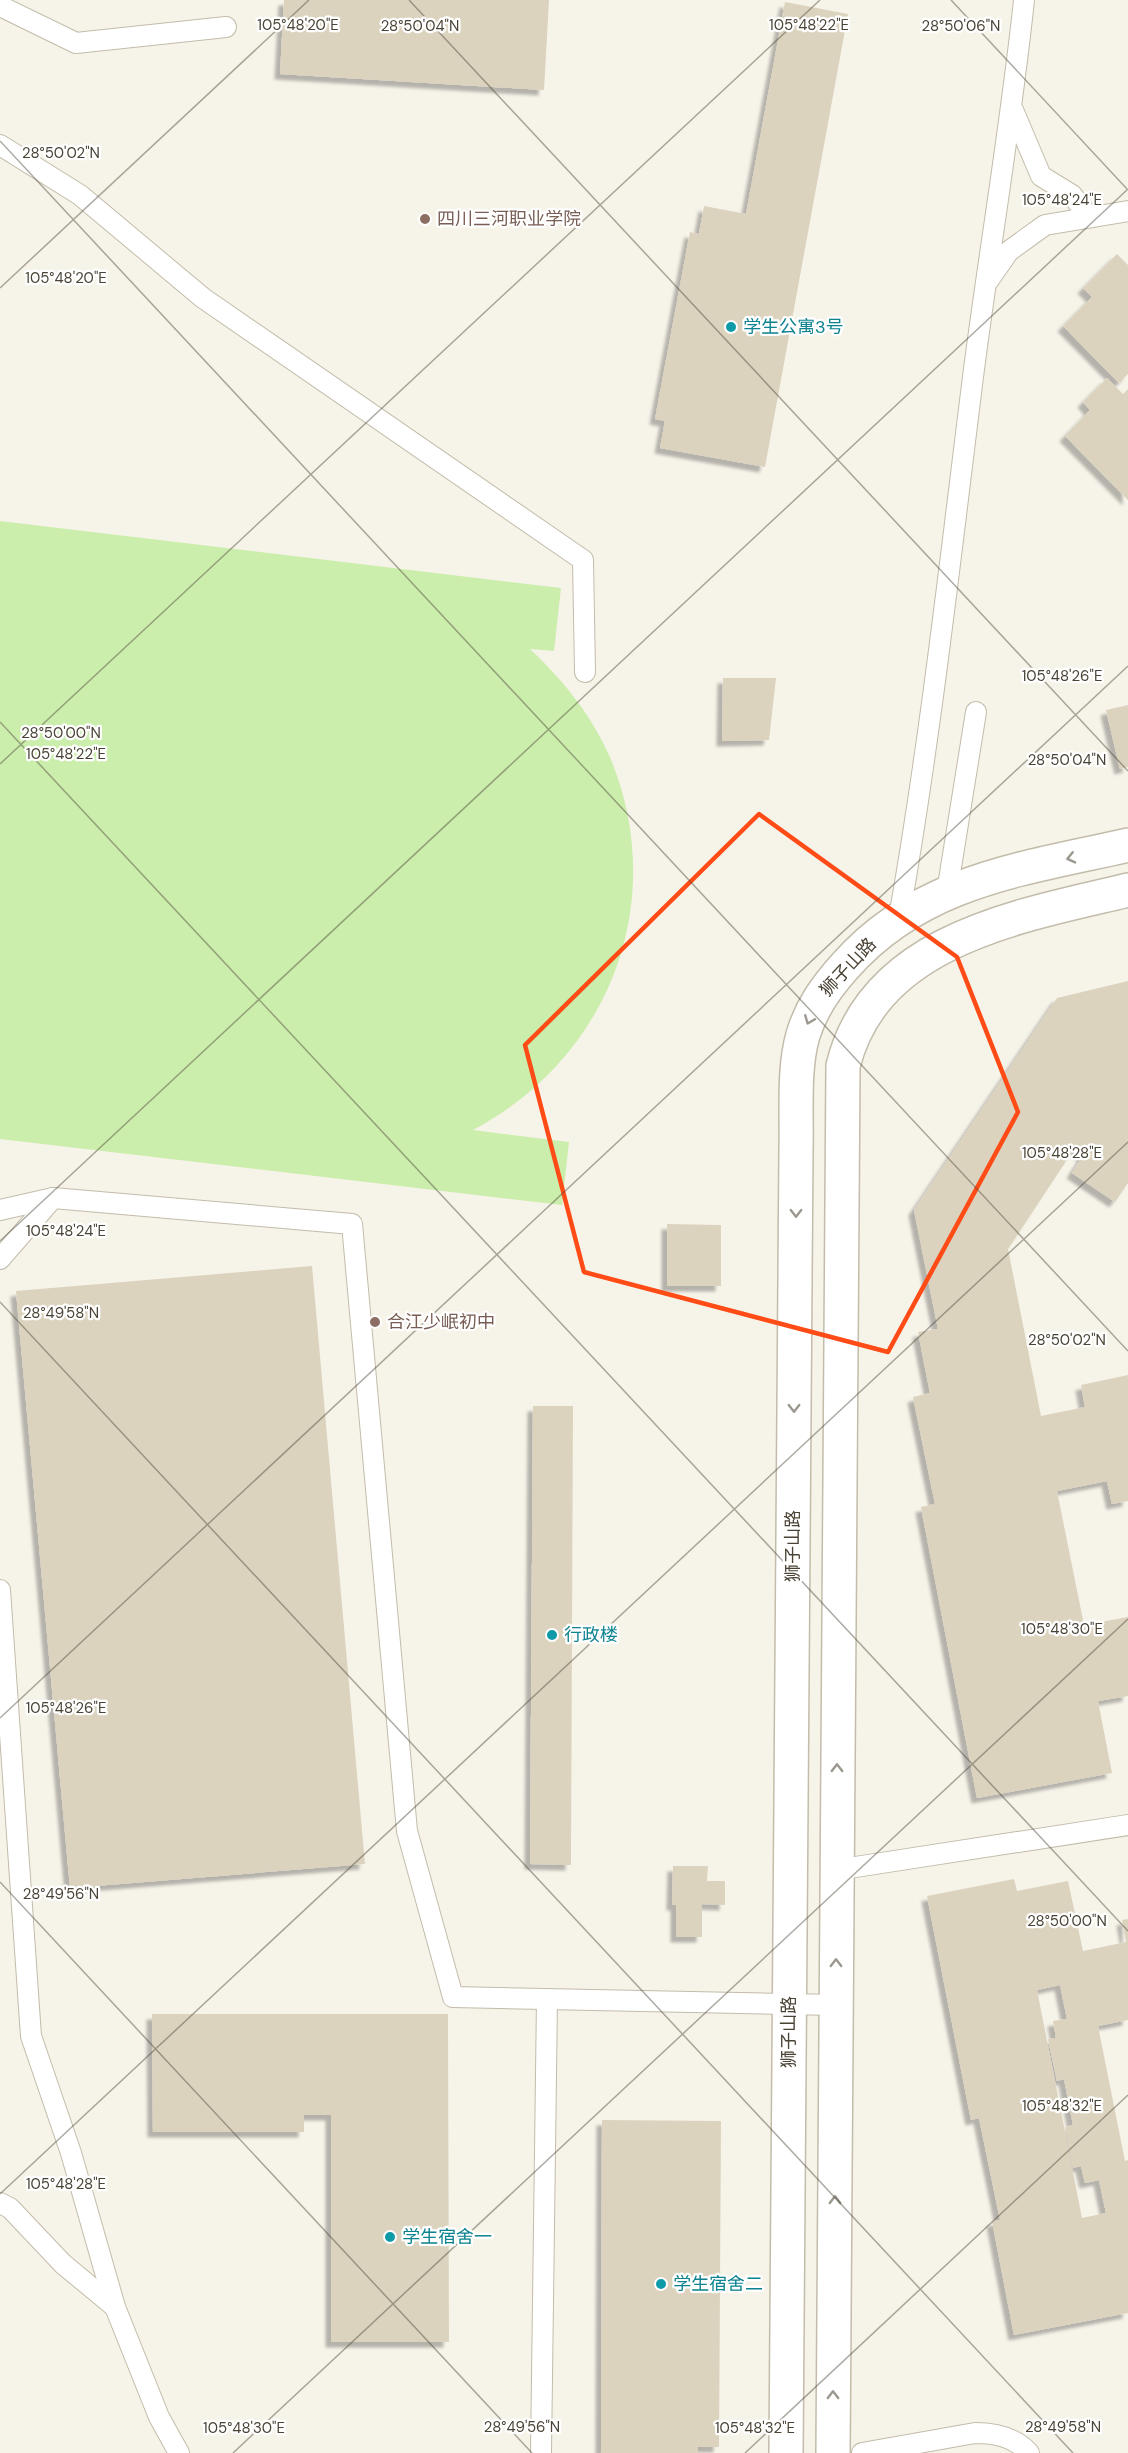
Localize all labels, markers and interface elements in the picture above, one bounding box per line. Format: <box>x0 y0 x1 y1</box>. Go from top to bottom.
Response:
text: 105°48'20"E <box>257 15 339 35</box>
text: 105°48'22"E <box>769 15 849 35</box>
text: 28°50'04"N <box>381 16 459 36</box>
text: 28°50'06"N <box>922 16 1000 36</box>
text: 28°50'02"N <box>22 143 100 163</box>
text: 105°48'24"E <box>1022 190 1102 210</box>
place label: 四川三河职业学院 <box>437 207 581 231</box>
marker: 四川三河职业学院 <box>418 212 432 226</box>
text: 105°48'20"E <box>25 268 107 288</box>
place label: 学生公寓3号 <box>743 315 844 339</box>
marker: 学生公寓3号 <box>724 320 738 334</box>
text: 105°48'26"E <box>1022 666 1102 686</box>
text: 28°50'00"N <box>21 723 101 743</box>
text: 105°48'22"E <box>26 744 106 764</box>
text: 28°50'04"N <box>1028 750 1106 770</box>
one-way arrow <box>1066 851 1076 864</box>
street label: 狮子山路 <box>815 932 881 1002</box>
one-way arrow <box>804 1013 816 1024</box>
text: 105°48'28"E <box>1022 1143 1102 1163</box>
one-way arrow <box>790 1208 802 1217</box>
text: 105°48'24"E <box>26 1221 106 1241</box>
text: 28°49'58"N <box>23 1303 99 1323</box>
place label: 合江少岷初中 <box>387 1310 495 1334</box>
marker: 合江少岷初中 <box>368 1315 382 1329</box>
text: 28°50'02"N <box>1028 1330 1106 1350</box>
one-way arrow <box>788 1403 800 1412</box>
street label: 狮子山路 <box>781 1510 805 1582</box>
text: 105°48'30"E <box>1021 1619 1103 1639</box>
place label: 行政楼 <box>564 1623 618 1647</box>
marker: 行政楼 <box>545 1628 559 1642</box>
text: 105°48'26"E <box>26 1698 106 1718</box>
one-way arrow <box>831 1763 843 1772</box>
text: 28°49'56"N <box>23 1884 99 1904</box>
text: 28°50'00"N <box>1027 1911 1107 1931</box>
one-way arrow <box>830 1958 842 1967</box>
street label: 狮子山路 <box>777 1996 801 2068</box>
text: 105°48'32"E <box>1022 2096 1102 2116</box>
text: 105°48'28"E <box>26 2174 106 2194</box>
one-way arrow <box>829 2195 841 2204</box>
place label: 学生宿舍一 <box>402 2225 492 2249</box>
marker: 学生宿舍一 <box>383 2230 397 2244</box>
place label: 学生宿舍二 <box>673 2272 763 2296</box>
marker: 学生宿舍二 <box>654 2277 668 2291</box>
one-way arrow <box>827 2390 839 2399</box>
text: 28°49'56"N <box>484 2417 560 2437</box>
text: 28°49'58"N <box>1025 2417 1101 2437</box>
text: 105°48'30"E <box>203 2418 285 2438</box>
text: 105°48'32"E <box>715 2418 795 2438</box>

